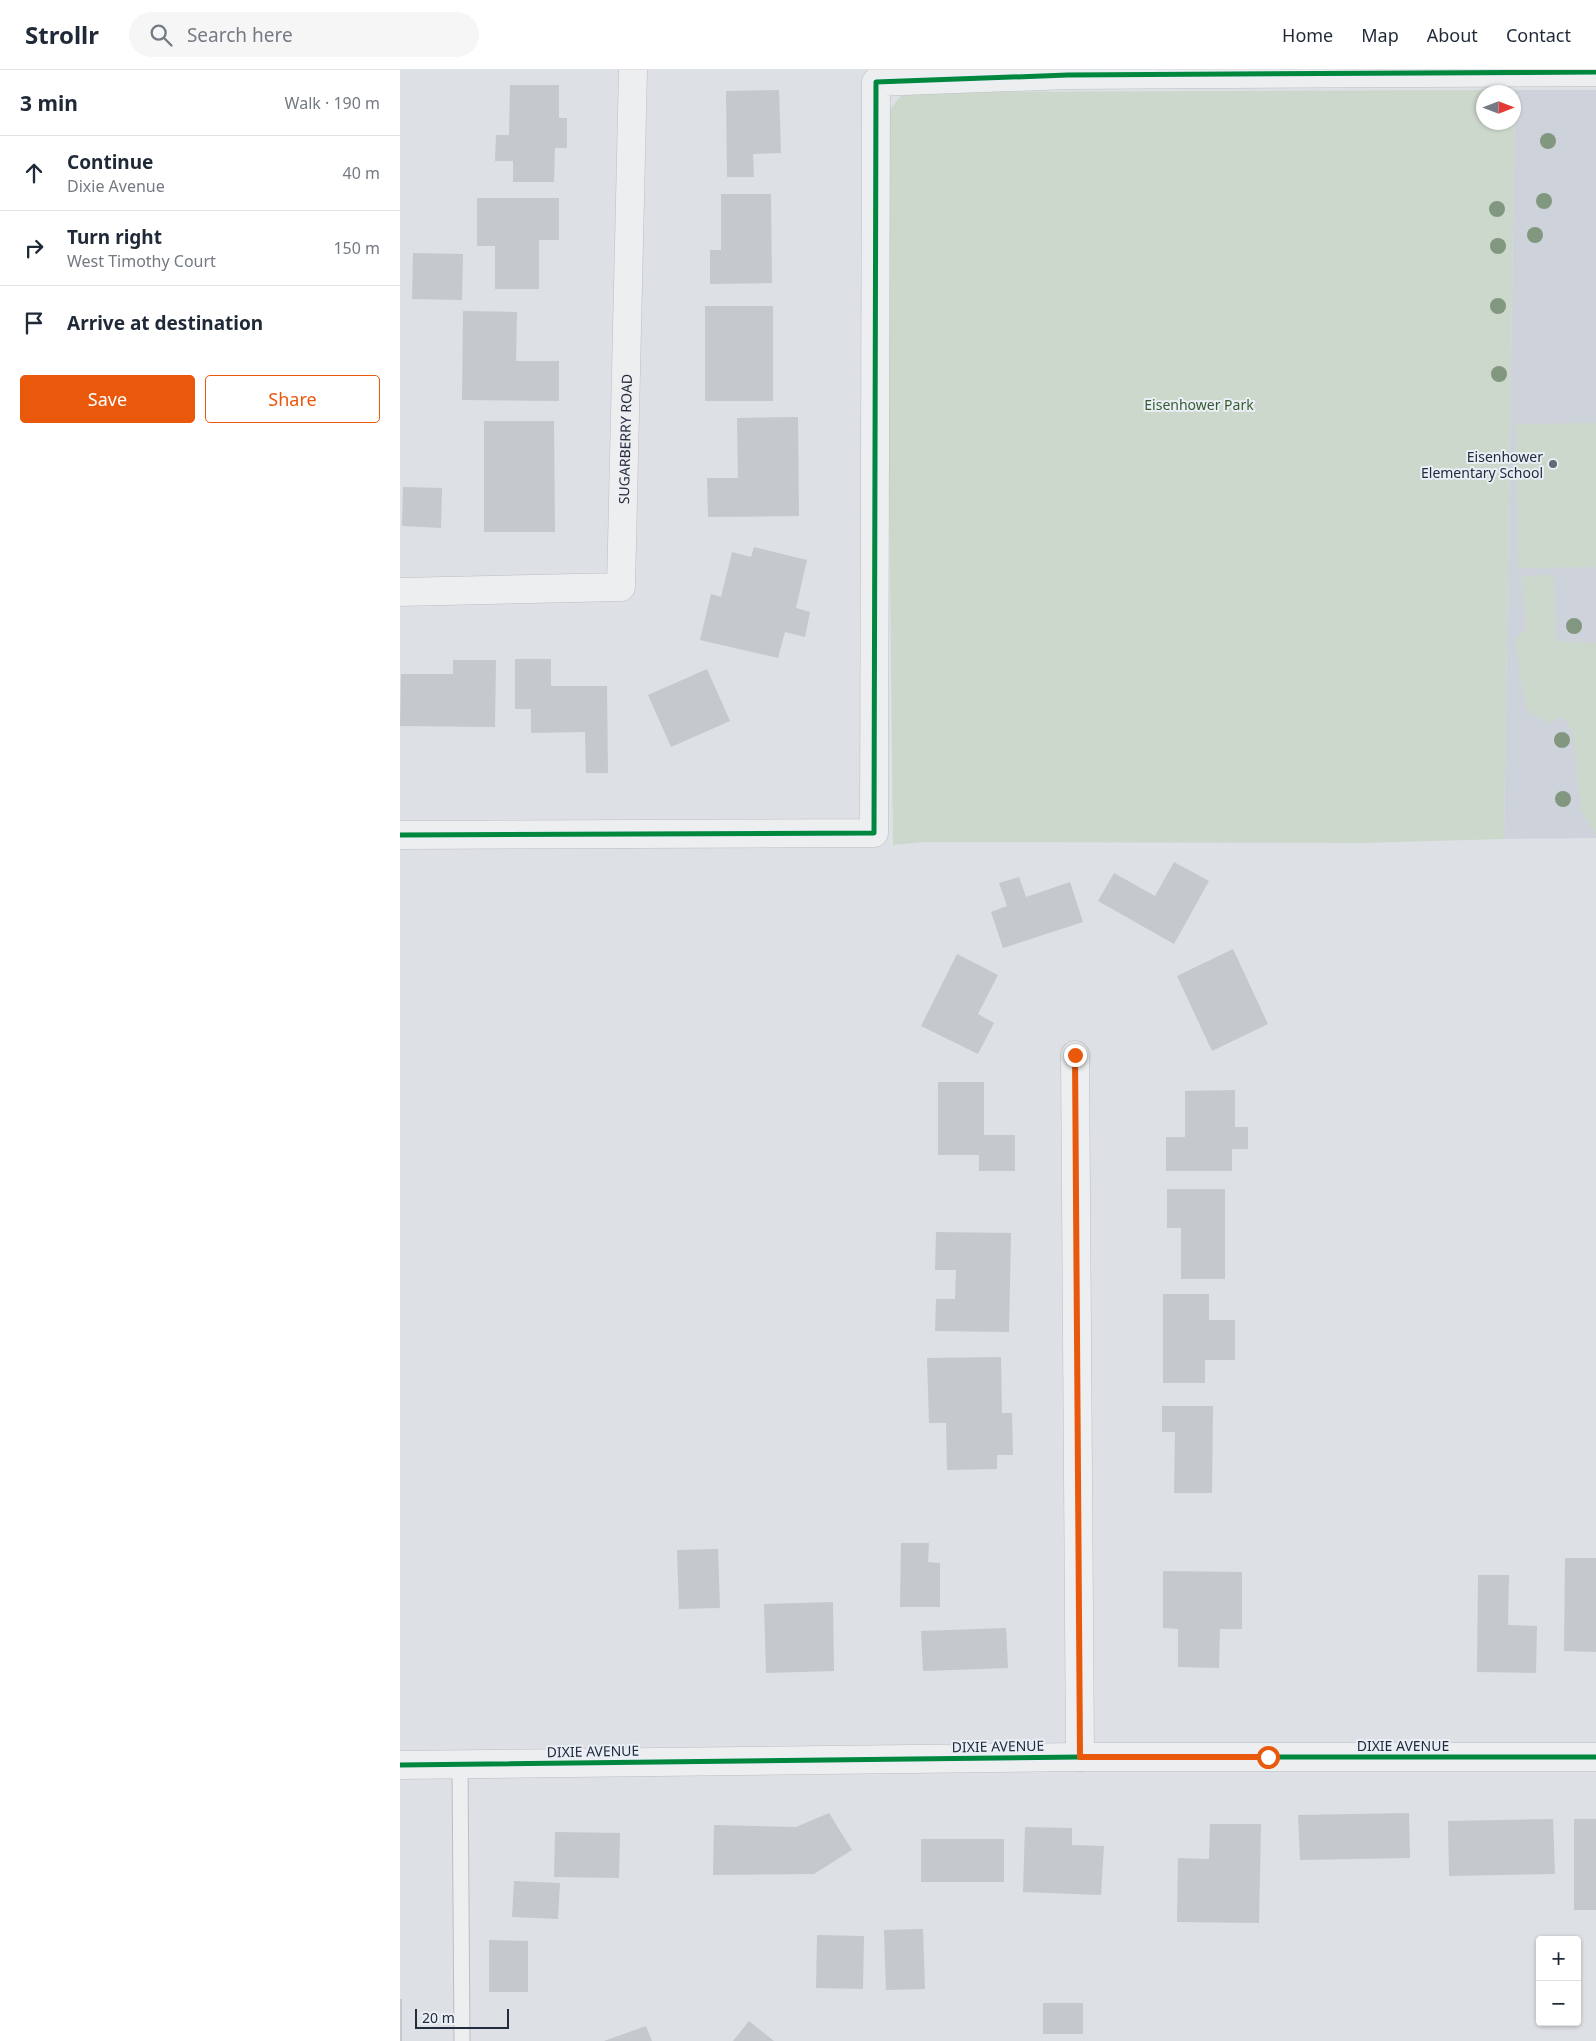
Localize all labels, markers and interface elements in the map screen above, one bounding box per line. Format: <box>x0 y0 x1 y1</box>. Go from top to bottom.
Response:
search box <box>129 12 479 57</box>
text: Strollr <box>25 18 99 51</box>
icon: search <box>147 21 175 49</box>
text: Search here <box>187 22 293 48</box>
text: Home <box>1282 23 1333 47</box>
text: Map <box>1361 23 1399 47</box>
text: About <box>1427 23 1478 47</box>
text: Contact <box>1506 23 1571 47</box>
north arrow <box>1476 85 1521 130</box>
text: 3 min <box>20 89 78 117</box>
text: Walk · 190 m <box>285 92 380 114</box>
text: Continue <box>67 149 153 175</box>
icon: ahead <box>20 159 48 187</box>
text: 40 m <box>343 162 380 184</box>
text: Dixie Avenue <box>67 175 165 197</box>
text: Turn right <box>67 224 162 250</box>
icon: right <box>20 234 48 262</box>
text: 150 m <box>333 237 380 259</box>
text: West Timothy Court <box>67 250 216 272</box>
icon: arrive <box>20 309 48 337</box>
text: Arrive at destination <box>67 310 263 336</box>
street label: SUGARBERRY ROAD <box>613 374 635 504</box>
button: Save <box>20 375 195 423</box>
button: Share <box>205 375 380 423</box>
park label: Eisenhower Park <box>1144 395 1254 414</box>
place label: Eisenhower Elementary School <box>1421 447 1543 482</box>
marker: Eisenhower Elementary School <box>1547 458 1559 470</box>
route end <box>1064 1044 1087 1067</box>
street label: DIXIE AVENUE <box>952 1736 1044 1756</box>
street label: DIXIE AVENUE <box>1357 1736 1449 1755</box>
street label: DIXIE AVENUE <box>547 1741 639 1761</box>
route start <box>1257 1746 1280 1769</box>
map controls <box>1536 1936 1581 2026</box>
button: + <box>1536 1936 1581 1981</box>
button: − <box>1536 1981 1581 2026</box>
scale bar <box>415 2006 509 2029</box>
text: 20 m <box>422 2008 455 2027</box>

